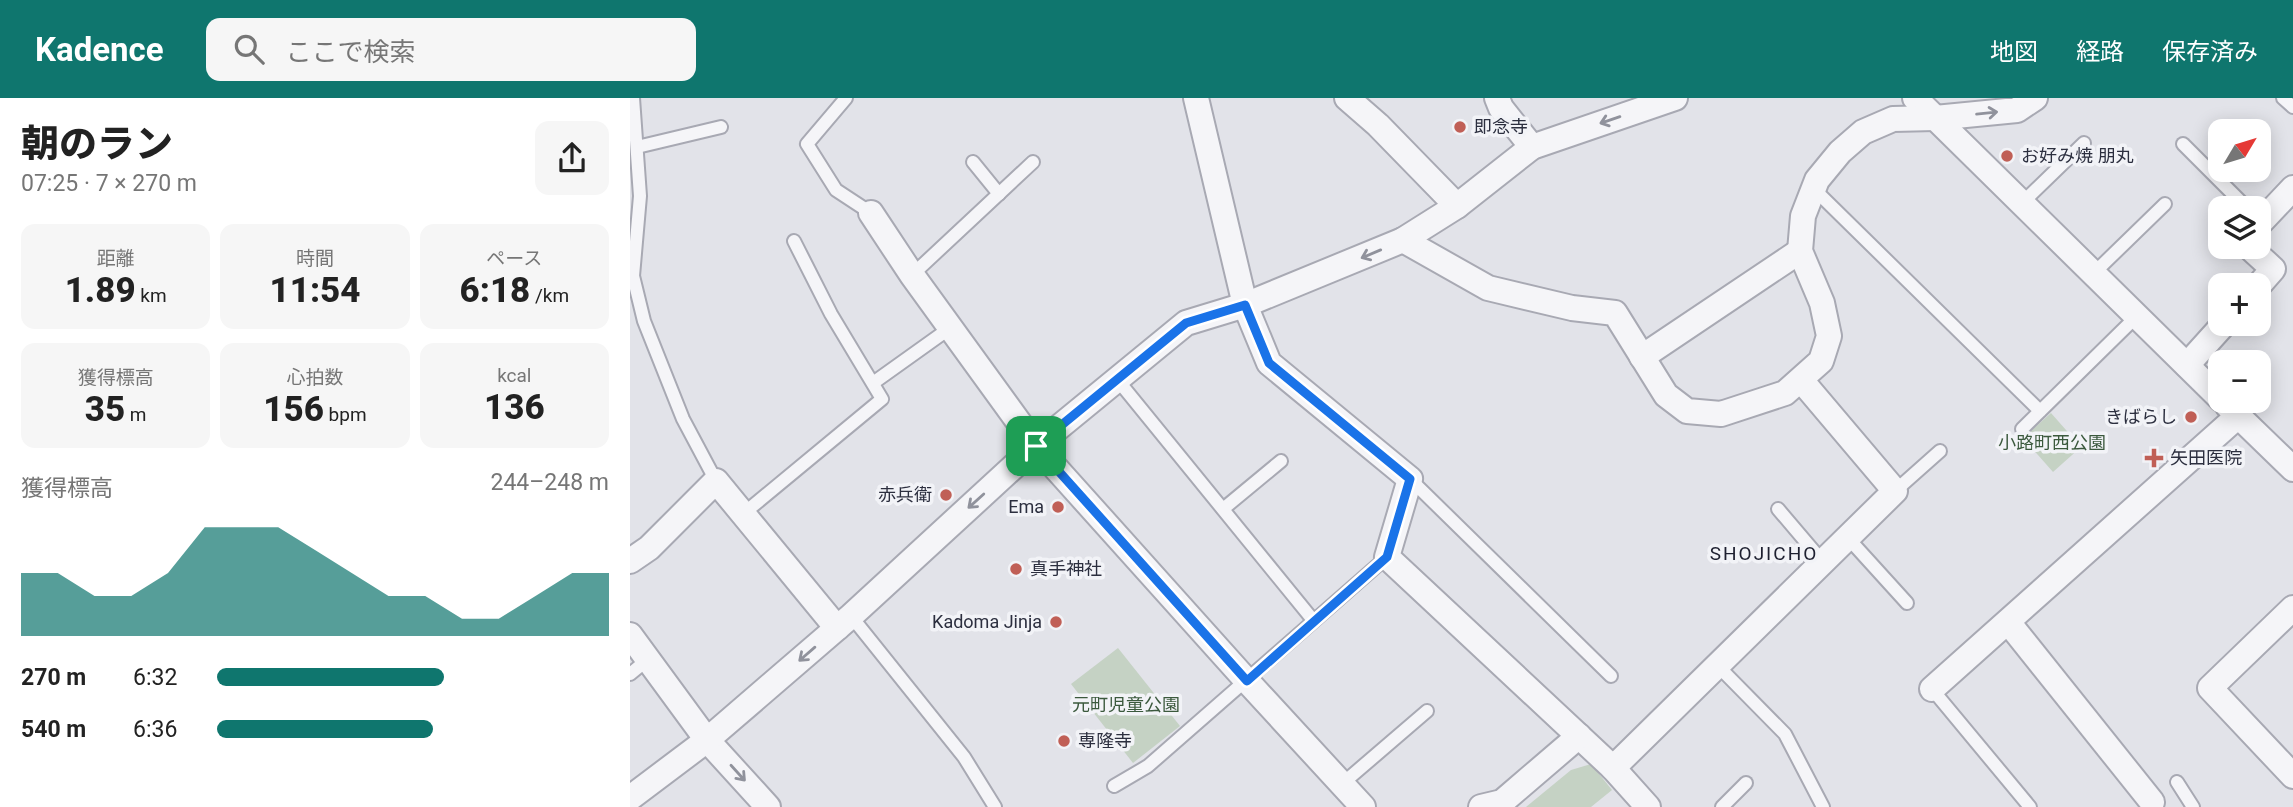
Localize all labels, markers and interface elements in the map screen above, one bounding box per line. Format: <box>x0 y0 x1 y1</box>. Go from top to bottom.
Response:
search box <box>206 18 696 81</box>
text: Kadence <box>35 30 164 69</box>
icon: search <box>230 30 268 68</box>
text: ここで検索 <box>286 37 416 67</box>
text: 地図 <box>1990 38 2038 66</box>
text: 経路 <box>2076 38 2124 66</box>
text: 保存済み <box>2162 38 2258 66</box>
one-way arrow <box>1975 106 1998 119</box>
one-way arrow <box>1600 115 1622 127</box>
place label: 即念寺 <box>1474 116 1528 137</box>
marker: 即念寺 <box>1452 119 1468 135</box>
north arrow <box>2208 119 2272 182</box>
map controls <box>2208 119 2271 413</box>
button: share <box>535 121 609 195</box>
text: 朝のラン <box>21 122 173 166</box>
place label: お好み焼 朋丸 <box>2021 145 2133 166</box>
marker: お好み焼 朋丸 <box>1999 148 2015 164</box>
text: 07:25 · 7 × 270 m <box>21 170 197 197</box>
button: layers <box>2208 196 2271 259</box>
text: 距離 <box>97 247 135 270</box>
text: 時間 <box>296 247 334 270</box>
text: ペース <box>486 247 542 270</box>
one-way arrow <box>1361 248 1383 261</box>
text: 1.89 <box>65 270 136 311</box>
text: 11:54 <box>270 270 360 311</box>
text: 6:18 <box>460 270 530 311</box>
button: + <box>2208 273 2271 336</box>
text: km <box>136 284 167 307</box>
text: /km <box>530 284 569 307</box>
button: − <box>2208 350 2271 413</box>
text: kcal <box>497 364 532 387</box>
text: 獲得標高 <box>78 366 154 389</box>
text: 心拍数 <box>286 366 344 389</box>
text: 136 <box>484 387 545 428</box>
text: 35 <box>85 389 125 430</box>
text: 156 <box>263 389 324 430</box>
text: m <box>125 403 147 426</box>
text: bpm <box>324 403 367 426</box>
place label: きばらし <box>2105 406 2177 427</box>
marker: きばらし <box>2183 409 2199 425</box>
pin <box>1006 416 1066 476</box>
icon: arrive <box>1017 427 1055 465</box>
park label: 小路町西公園 <box>1998 432 2106 453</box>
place label: 矢田医院 <box>2170 447 2242 468</box>
marker: 矢田医院 <box>2144 448 2164 468</box>
text: 244–248 m <box>490 469 609 496</box>
text: 獲得標高 <box>21 475 113 502</box>
place label: 赤兵衛 <box>878 484 932 505</box>
marker: 赤兵衛 <box>938 487 954 503</box>
one-way arrow <box>968 493 985 510</box>
place label: Ema <box>1008 496 1044 517</box>
marker: Ema <box>1050 499 1066 515</box>
district label: SHOJICHO <box>1710 542 1818 565</box>
place label: 真手神社 <box>1030 558 1102 579</box>
marker: 真手神社 <box>1008 561 1024 577</box>
place label: Kadoma Jinja <box>932 611 1042 632</box>
marker: Kadoma Jinja <box>1048 614 1064 630</box>
one-way arrow <box>799 646 817 662</box>
text: 270 m <box>21 664 86 691</box>
text: 6:32 <box>133 664 177 691</box>
park label: 元町児童公園 <box>1072 694 1180 715</box>
text: 540 m <box>21 716 86 743</box>
text: 6:36 <box>133 716 177 743</box>
place label: 専隆寺 <box>1078 730 1132 751</box>
marker: 専隆寺 <box>1056 733 1072 749</box>
one-way arrow <box>729 764 746 781</box>

